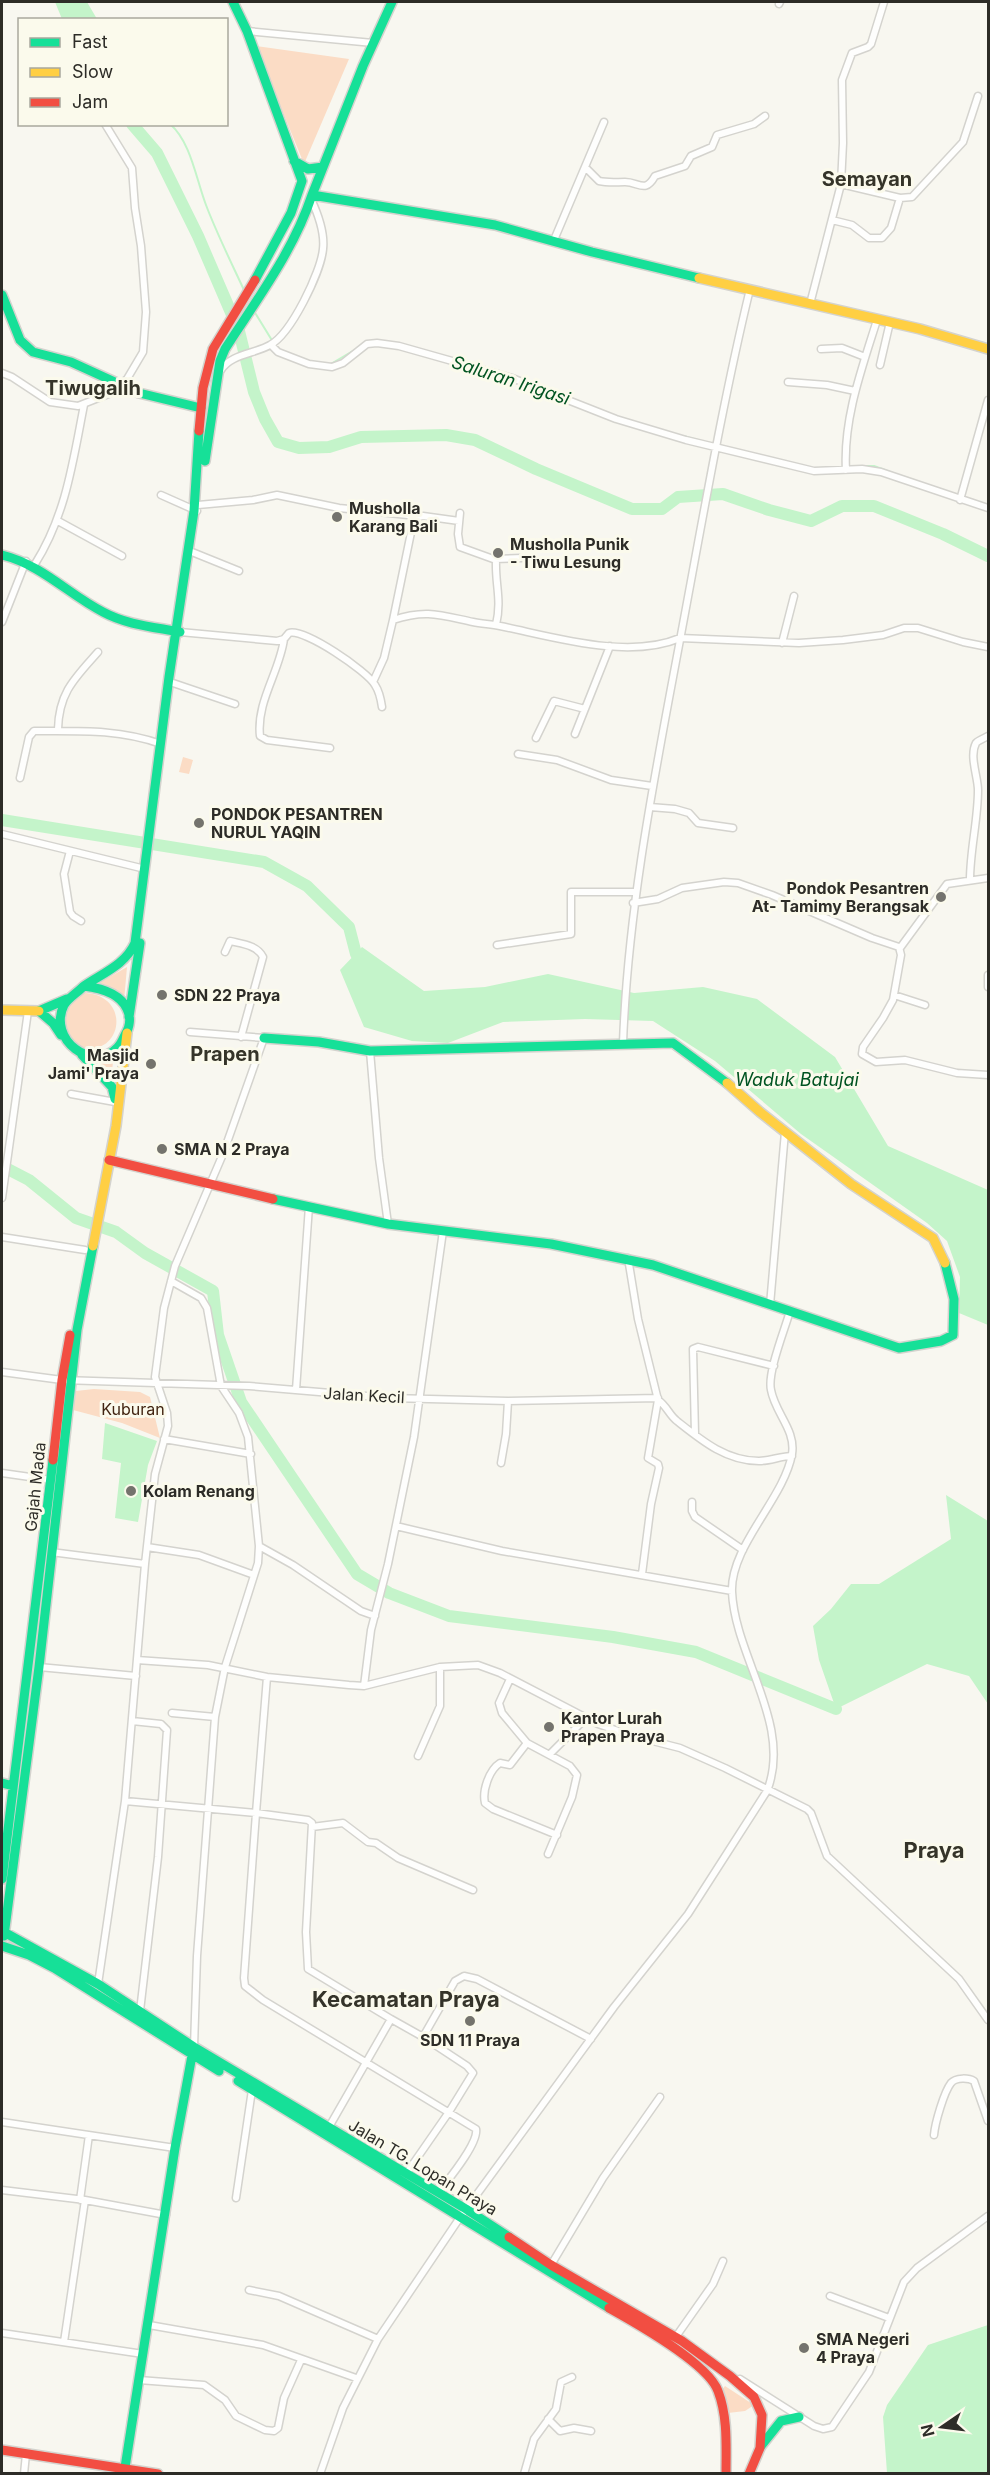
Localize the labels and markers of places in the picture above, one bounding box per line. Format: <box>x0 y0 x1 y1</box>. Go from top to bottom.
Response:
place label: Musholla Karang Bali <box>349 498 438 536</box>
marker: Musholla Karang Bali <box>330 510 344 524</box>
place label: Musholla Punik - Tiwu Lesung <box>510 534 630 572</box>
marker: Musholla Punik - Tiwu Lesung <box>491 546 505 560</box>
place label: PONDOK PESANTREN NURUL YAQIN <box>211 804 383 842</box>
marker: PONDOK PESANTREN NURUL YAQIN <box>192 816 206 830</box>
place label: Pondok Pesantren At- Tamimy Berangsak <box>752 878 930 916</box>
marker: Pondok Pesantren At- Tamimy Berangsak <box>934 890 948 904</box>
place label: SDN 22 Praya <box>174 985 280 1005</box>
marker: SDN 22 Praya <box>155 988 169 1002</box>
place label: Masjid Jami' Praya <box>48 1045 139 1083</box>
marker: Masjid Jami' Praya <box>144 1057 158 1071</box>
place label: SMA N 2 Praya <box>174 1139 289 1159</box>
marker: SMA N 2 Praya <box>155 1142 169 1156</box>
place label: Kolam Renang <box>143 1481 255 1501</box>
marker: Kolam Renang <box>124 1484 138 1498</box>
place label: Kantor Lurah Prapen Praya <box>561 1708 665 1746</box>
marker: Kantor Lurah Prapen Praya <box>542 1720 556 1734</box>
marker: SDN 11 Praya <box>463 2014 477 2028</box>
place label: SDN 11 Praya <box>420 2030 520 2050</box>
place label: SMA Negeri 4 Praya <box>816 2329 909 2367</box>
marker: SMA Negeri 4 Praya <box>797 2341 811 2355</box>

